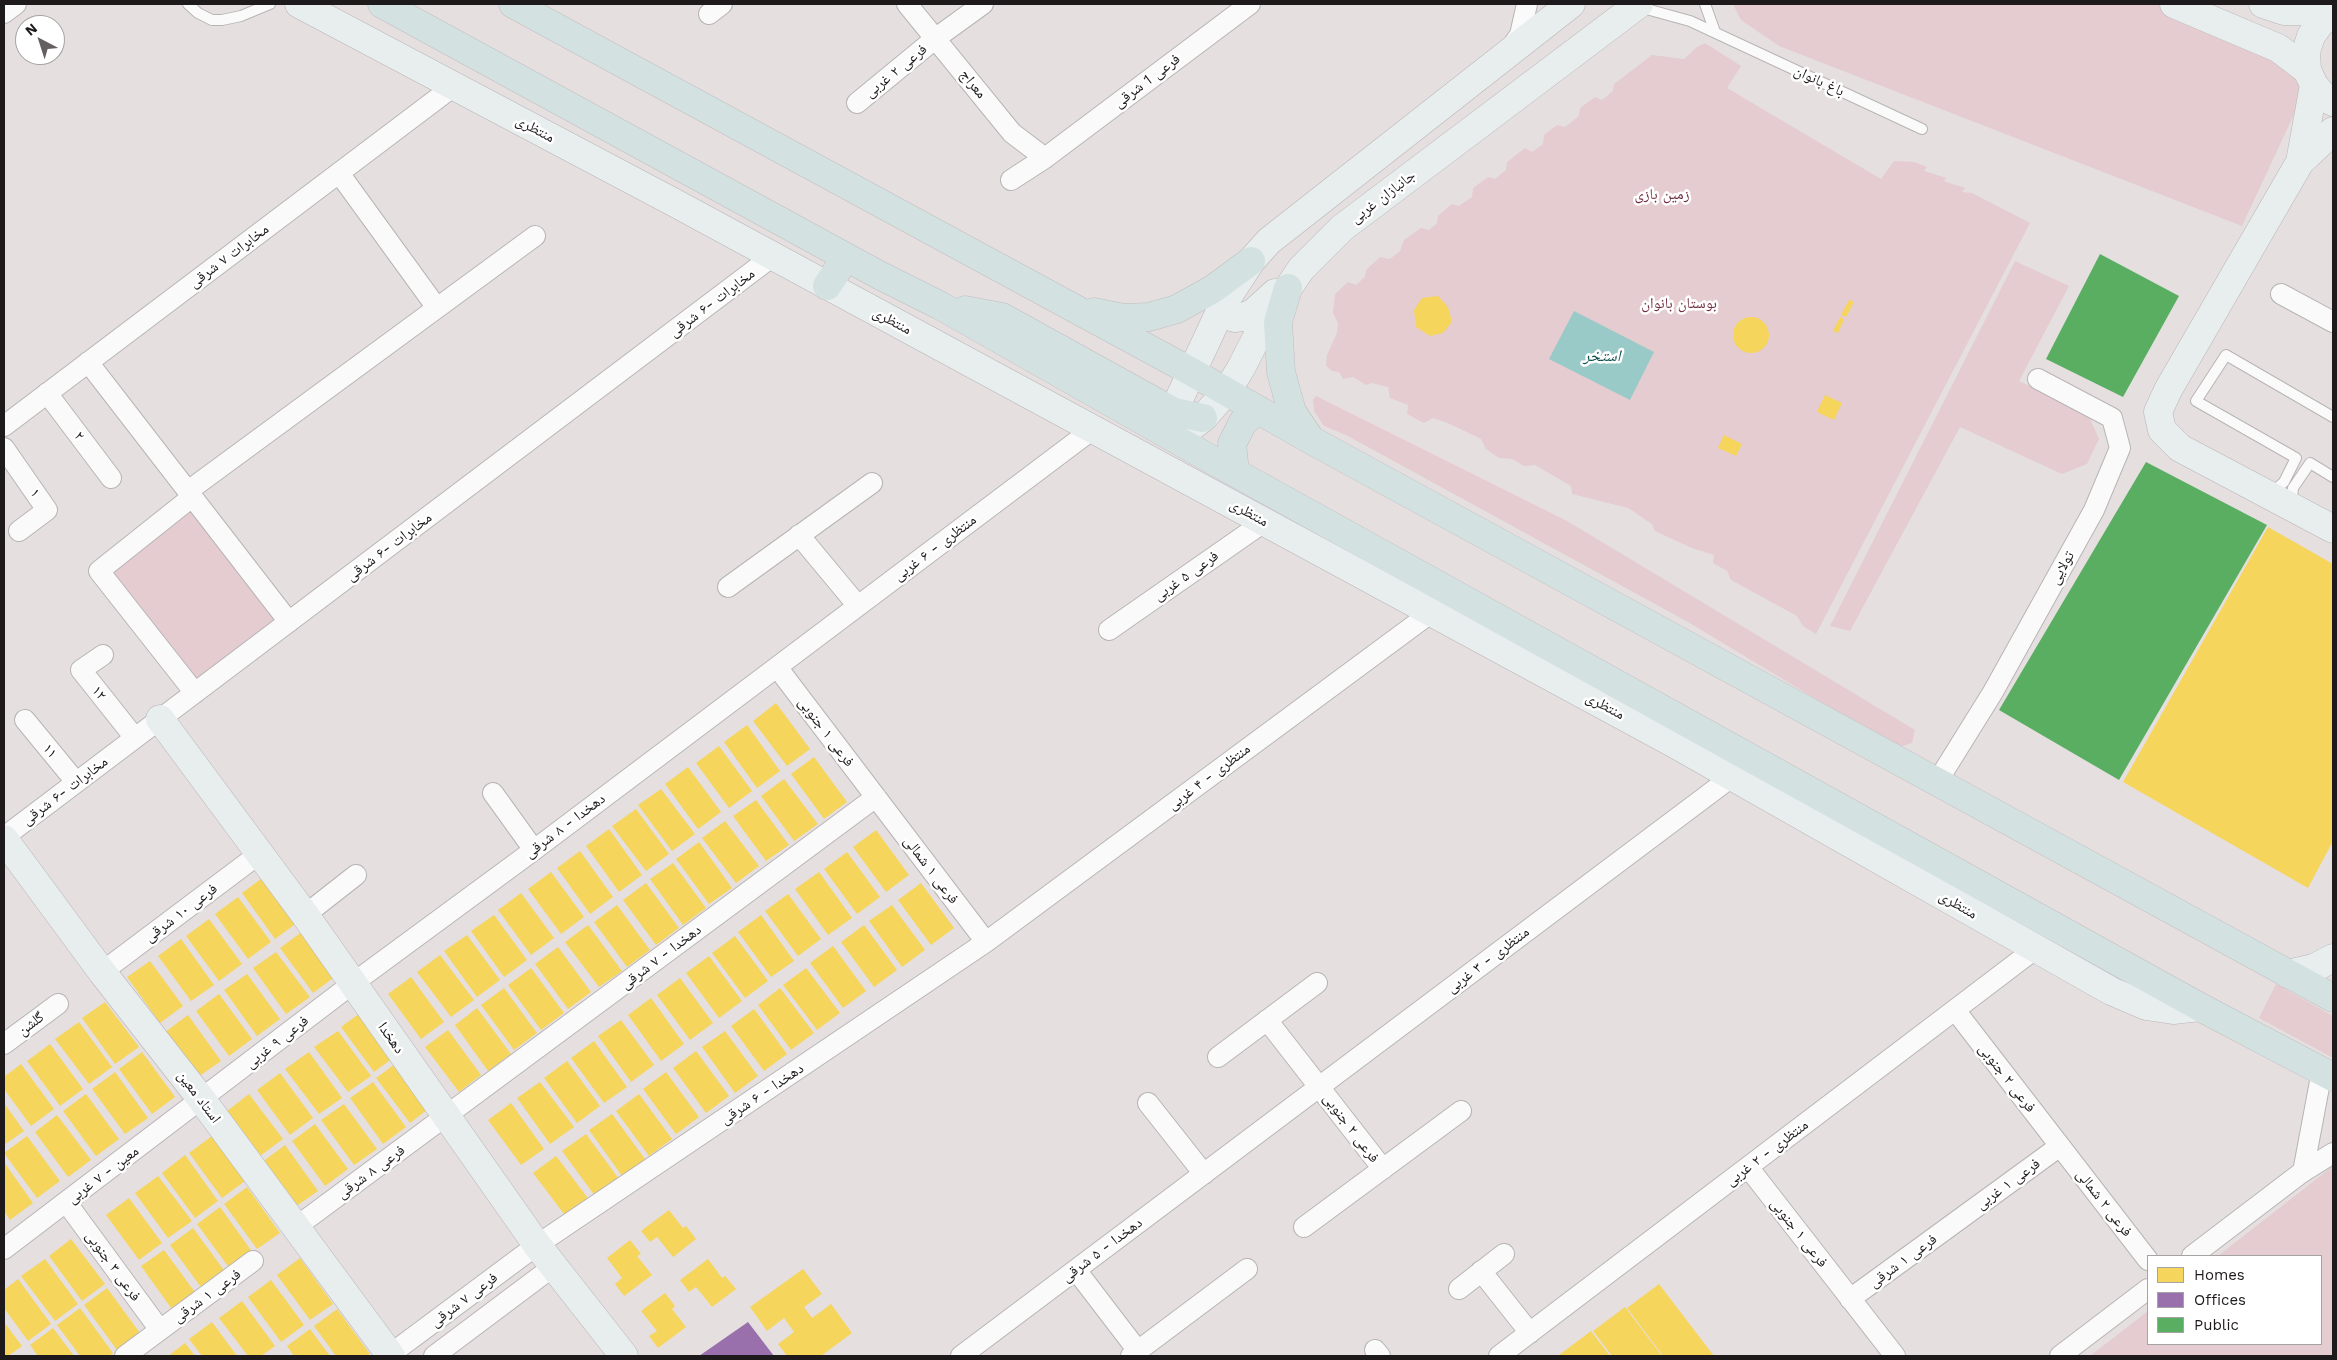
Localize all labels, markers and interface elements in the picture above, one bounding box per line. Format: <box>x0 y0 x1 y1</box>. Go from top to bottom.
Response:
north arrow <box>15 15 65 65</box>
text: N <box>22 20 40 39</box>
street label: فرعی ۲ غربی <box>861 40 931 102</box>
street label: فرعی 1 شرقی <box>1110 50 1184 112</box>
street label: باغ بانوان <box>1791 62 1847 100</box>
street label: معراج <box>956 66 990 102</box>
street label: منتظری <box>513 111 557 147</box>
street label: جانبازان غربی <box>1347 167 1419 227</box>
park label: زمین بازی <box>1635 186 1689 204</box>
street label: مخابرات ۷ شرقی <box>185 220 273 292</box>
street label: مخابرات -۶ شرقی <box>665 265 759 341</box>
park label: بوستان بانوان <box>1641 295 1717 313</box>
street label: منتظری <box>870 303 914 339</box>
water label: استخر <box>1583 346 1621 366</box>
street label: ۲ <box>70 428 88 444</box>
street label: ۱ <box>26 485 44 501</box>
street label: منتظری <box>1227 495 1271 531</box>
street label: مخابرات -۶ شرقی <box>342 509 436 585</box>
street label: منتظری - ۶ غربی <box>890 511 980 585</box>
street label: فرعی ۵ غربی <box>1150 547 1222 605</box>
street label: تولایی <box>2046 548 2078 588</box>
street label: ۱۲ <box>88 682 110 704</box>
street label: منتظری <box>1583 688 1627 724</box>
street label: فرعی ۱ جنوبی <box>794 694 858 770</box>
street label: ۱۱ <box>39 740 61 762</box>
street label: منتظری - ۴ غربی <box>1164 740 1254 814</box>
street label: مخابرات -۶ شرقی <box>18 753 112 829</box>
street label: دهخدا - ۸ شرقی <box>521 790 609 862</box>
street label: فرعی ۱ شمالی <box>900 832 962 908</box>
street label: فرعی ۱۰ شرقی <box>141 880 221 946</box>
street label: منتظری <box>1936 887 1980 923</box>
street label: دهخدا - ۷ شرقی <box>617 921 705 993</box>
street label: منتظری - ۳ غربی <box>1443 923 1533 997</box>
street label: گلشن <box>14 1008 48 1040</box>
street label: فرعی ۹ غربی <box>242 1012 312 1072</box>
street label: دهخدا <box>374 1019 408 1057</box>
street label: فرعی ۲ جنوبی <box>1974 1040 2040 1116</box>
street label: دهخدا - ۶ شرقی <box>717 1059 807 1129</box>
street label: استاد معین <box>173 1067 225 1127</box>
street label: فرعی ۲ جنوبی <box>1319 1090 1383 1166</box>
street label: منتظری - ۲ غربی <box>1722 1116 1812 1190</box>
street label: فرعی ۸ شرقی <box>333 1141 409 1203</box>
street label: معین - ۷ غربی <box>64 1142 142 1208</box>
street label: فرعی ۱ غربی <box>1972 1155 2044 1213</box>
street label: فرعی ۲ شمالی <box>2072 1166 2136 1240</box>
street label: فرعی ۱ جنوبی <box>1766 1195 1832 1271</box>
street label: دهخدا - ۵ شرقی <box>1058 1214 1146 1286</box>
street label: فرعی ۳ جنوبی <box>81 1227 145 1305</box>
street label: فرعی ۱ شرقی <box>1865 1230 1941 1292</box>
legend <box>2147 1255 2322 1345</box>
street label: فرعی ۱ شرقی <box>169 1265 245 1327</box>
text: Homes <box>2194 1266 2245 1284</box>
street label: فرعی ۷ شرقی <box>427 1269 501 1331</box>
text: Offices <box>2194 1291 2246 1309</box>
text: Public <box>2194 1316 2239 1334</box>

